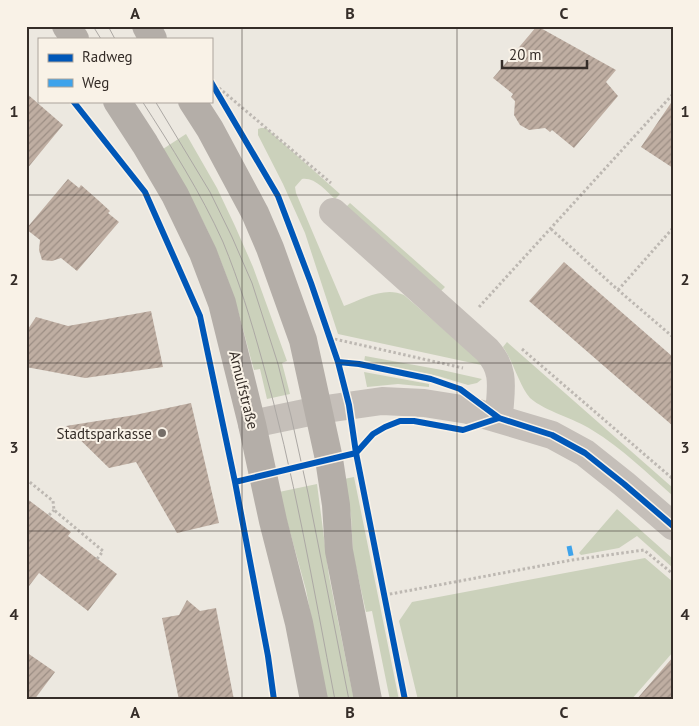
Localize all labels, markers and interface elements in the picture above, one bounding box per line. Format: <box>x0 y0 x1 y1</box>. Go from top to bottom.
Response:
text: A <box>130 3 140 23</box>
text: B <box>345 3 355 23</box>
text: C <box>560 3 569 23</box>
legend <box>38 38 212 102</box>
scale bar <box>502 38 586 70</box>
text: 20 m <box>509 45 542 64</box>
text: Radweg <box>82 47 133 66</box>
text: Weg <box>82 73 109 92</box>
text: 1 <box>9 101 19 121</box>
text: 1 <box>680 101 690 121</box>
text: 2 <box>9 269 19 289</box>
text: 2 <box>680 269 690 289</box>
street label: Arnulfstraße <box>225 349 263 431</box>
place label: Stadtsparkasse <box>57 424 152 443</box>
marker: Stadtsparkasse <box>156 427 168 439</box>
text: 3 <box>9 437 19 457</box>
text: 3 <box>680 437 690 457</box>
text: 4 <box>9 604 19 624</box>
text: 4 <box>680 604 690 624</box>
text: A <box>130 702 140 722</box>
text: B <box>345 702 355 722</box>
text: C <box>560 702 569 722</box>

